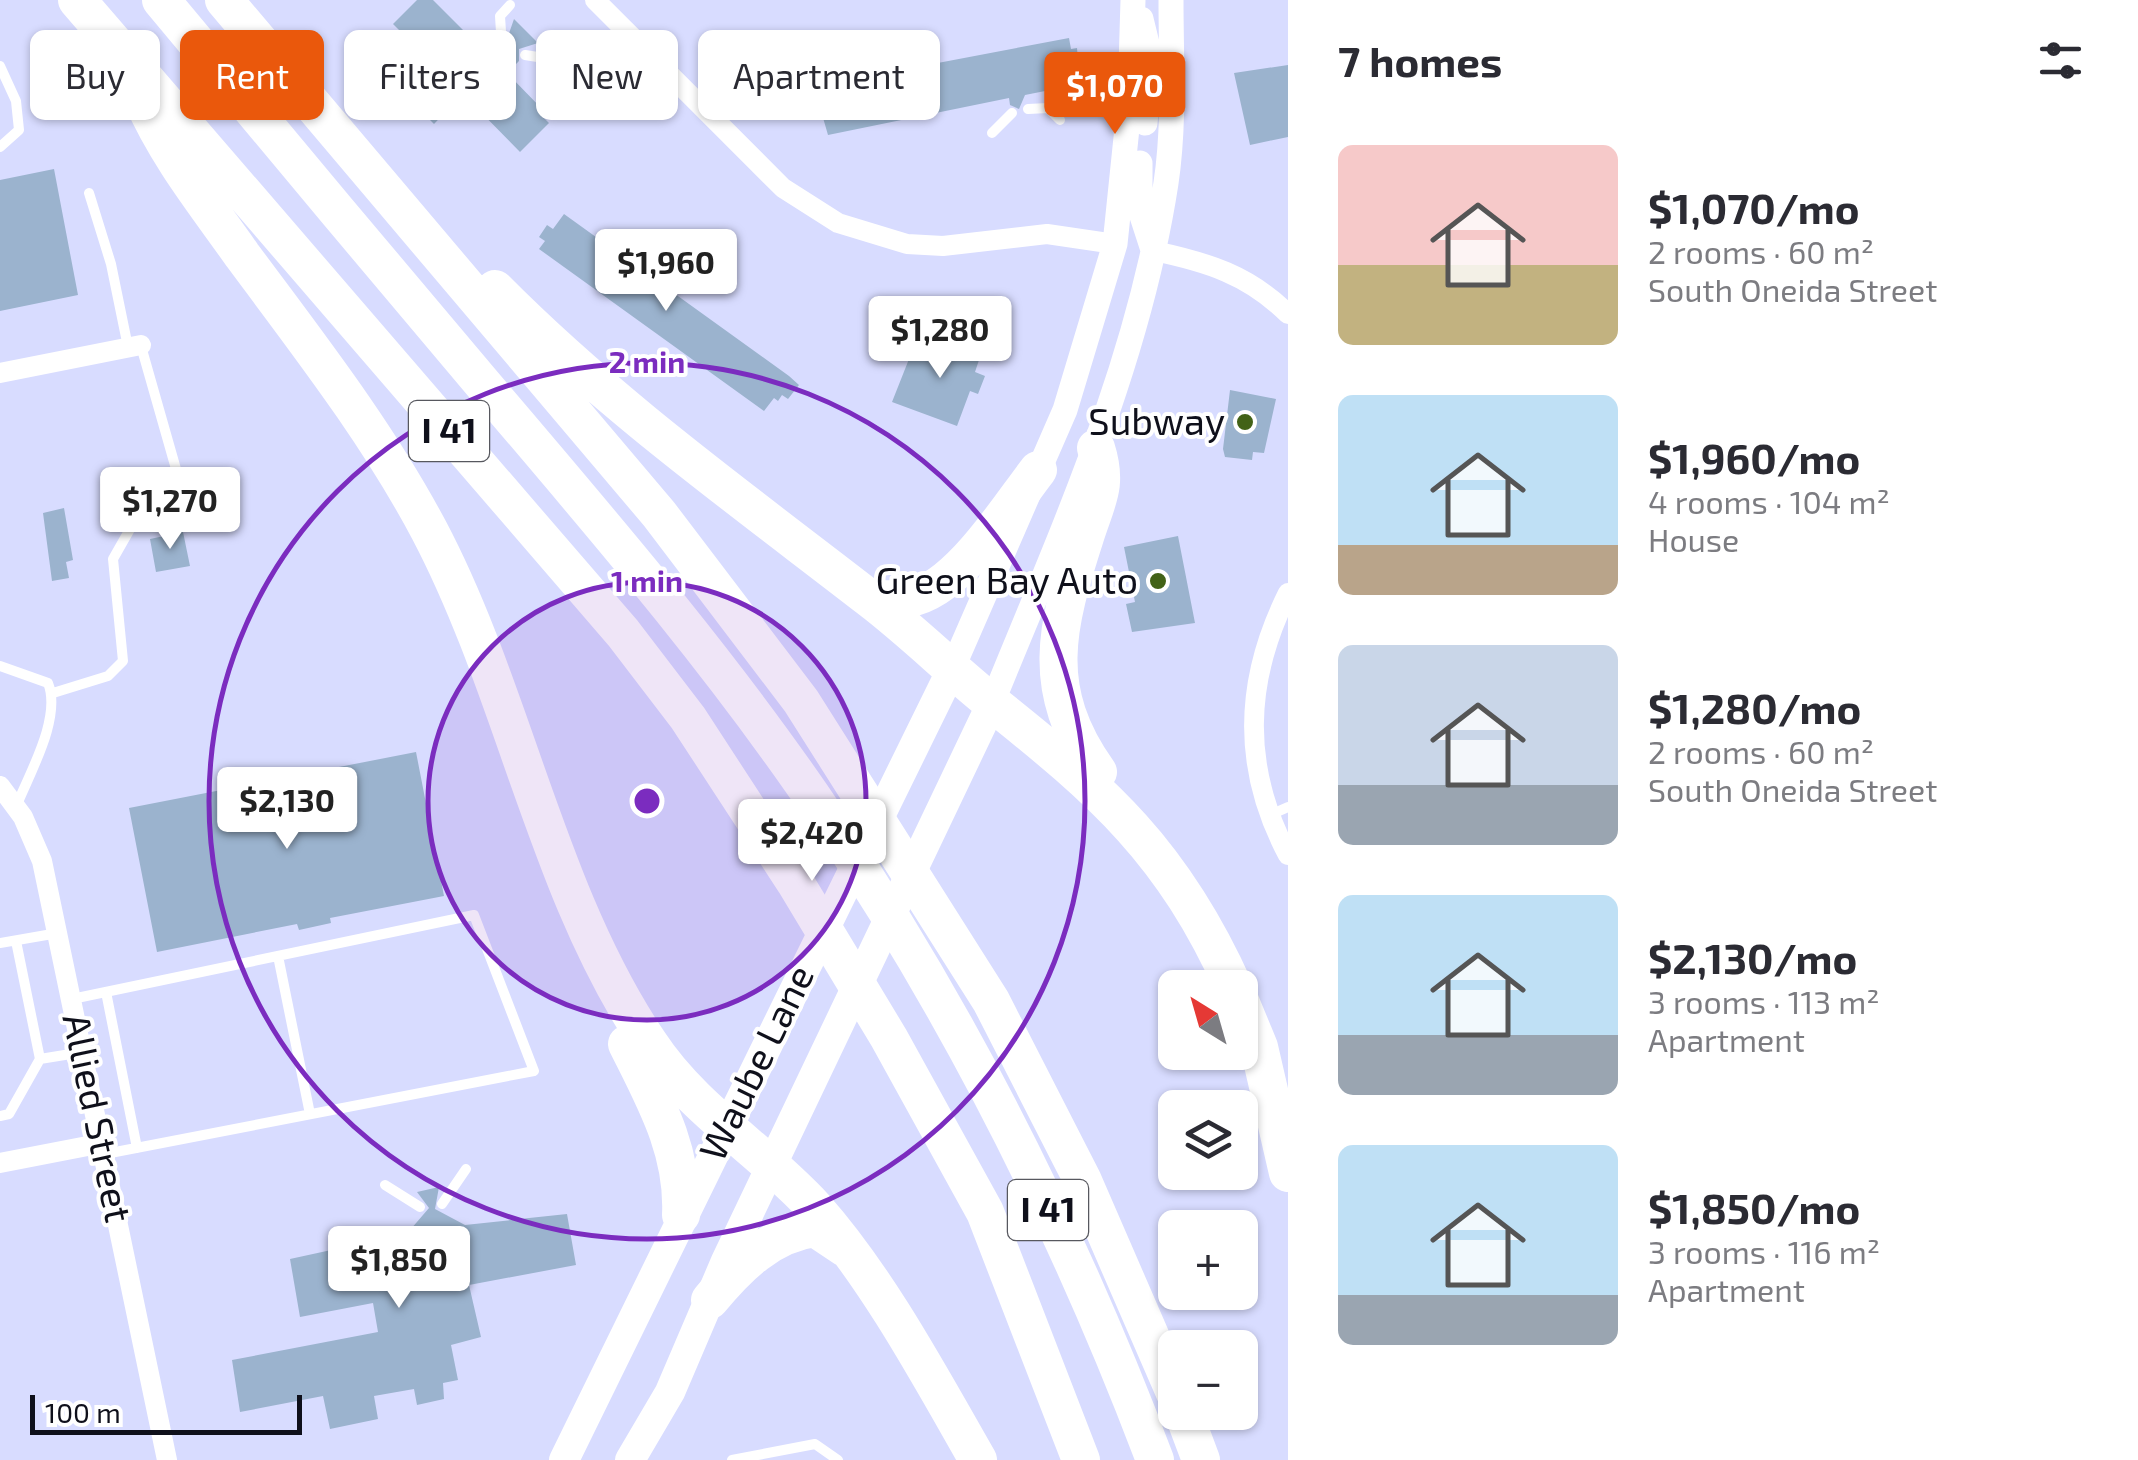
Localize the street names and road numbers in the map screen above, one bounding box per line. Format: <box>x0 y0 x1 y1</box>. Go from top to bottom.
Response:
road number: I 41 <box>409 401 489 461</box>
street label: Waube Lane <box>688 957 822 1167</box>
street label: Allied Street <box>54 1009 143 1226</box>
road number: I 41 <box>1008 1180 1088 1240</box>

